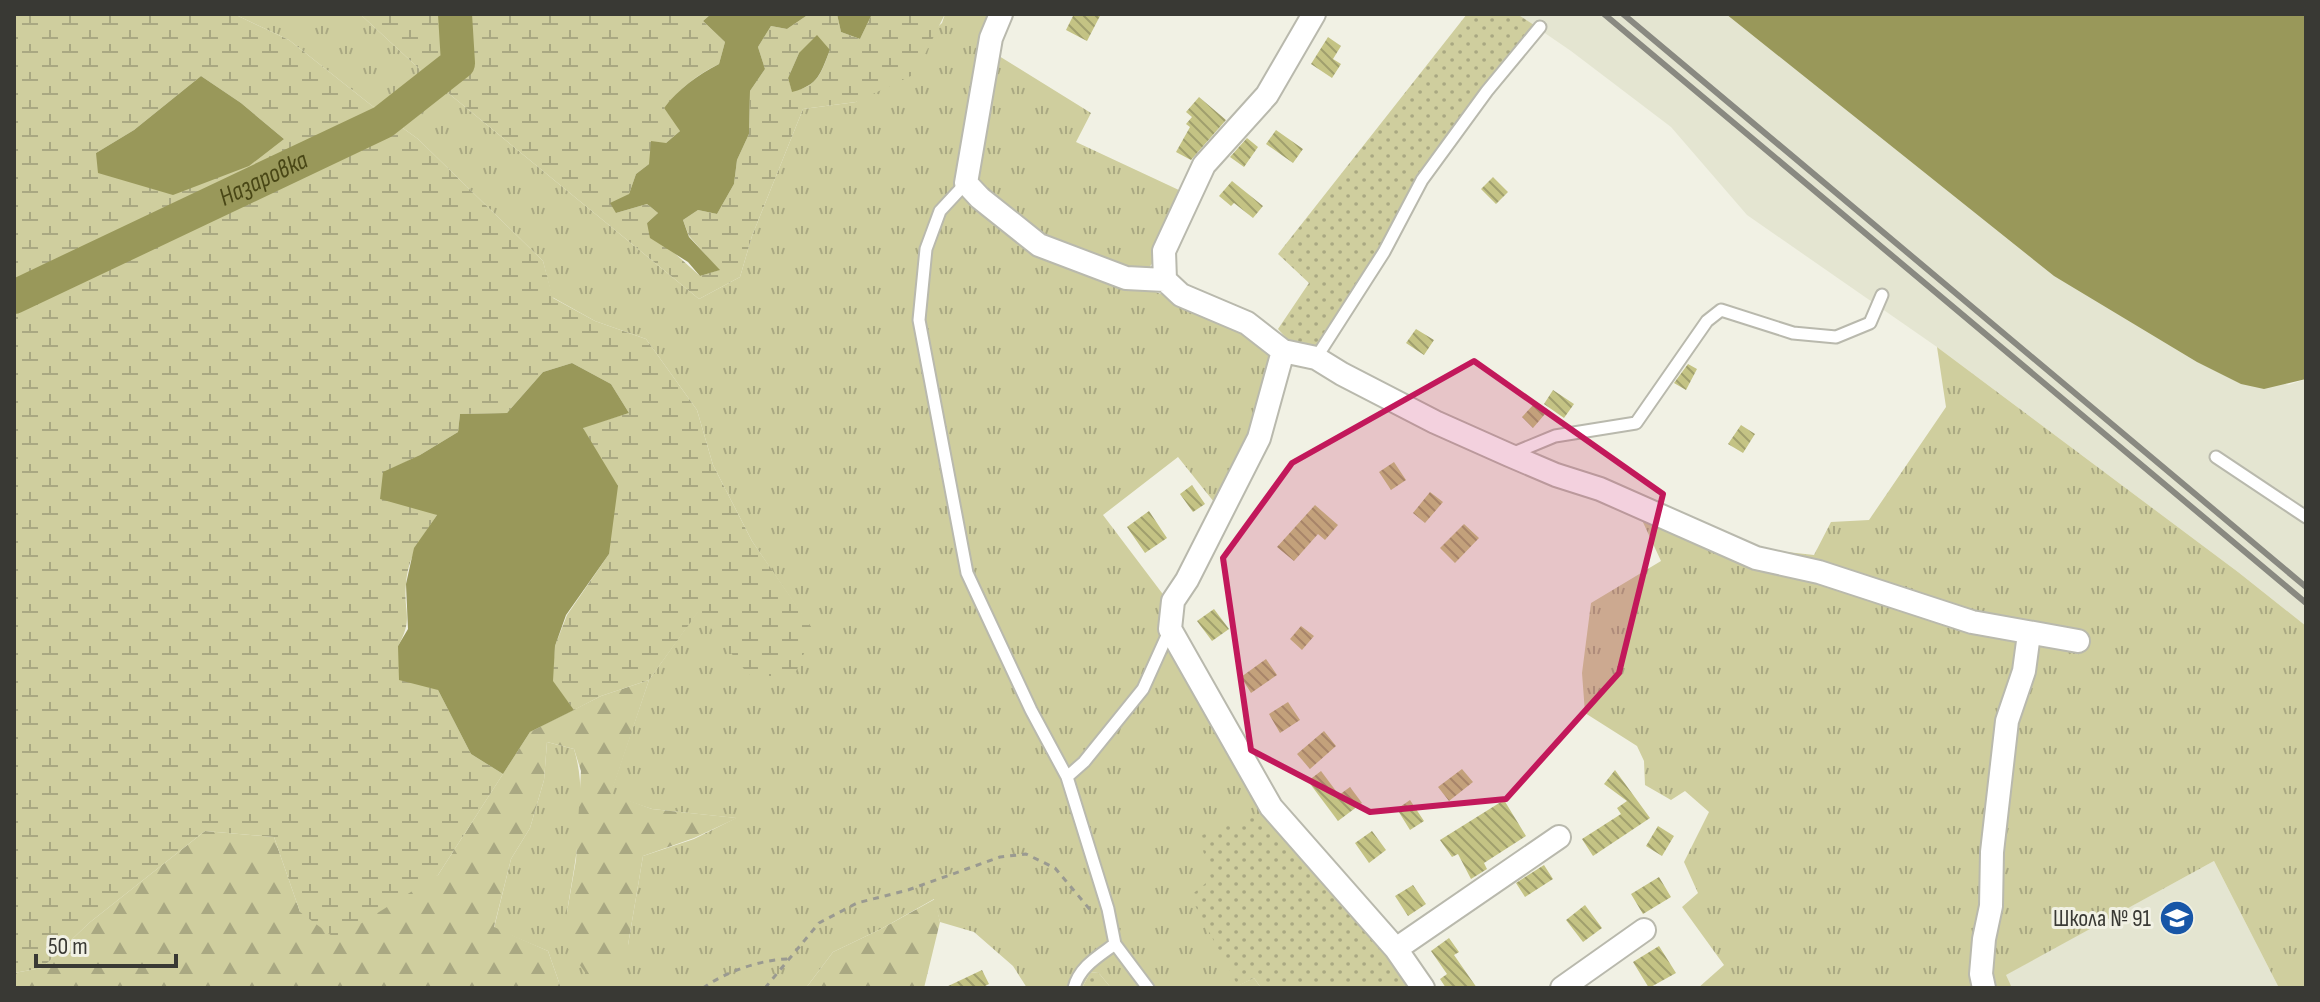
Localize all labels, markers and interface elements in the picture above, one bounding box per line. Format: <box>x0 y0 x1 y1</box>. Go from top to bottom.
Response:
water label: Назаровка <box>214 144 313 213</box>
school or university icon: Школа № 91 <box>2158 899 2196 937</box>
place label: Школа № 91 <box>2053 904 2152 933</box>
scale bar <box>36 918 176 968</box>
text: 50 m <box>48 932 88 961</box>

